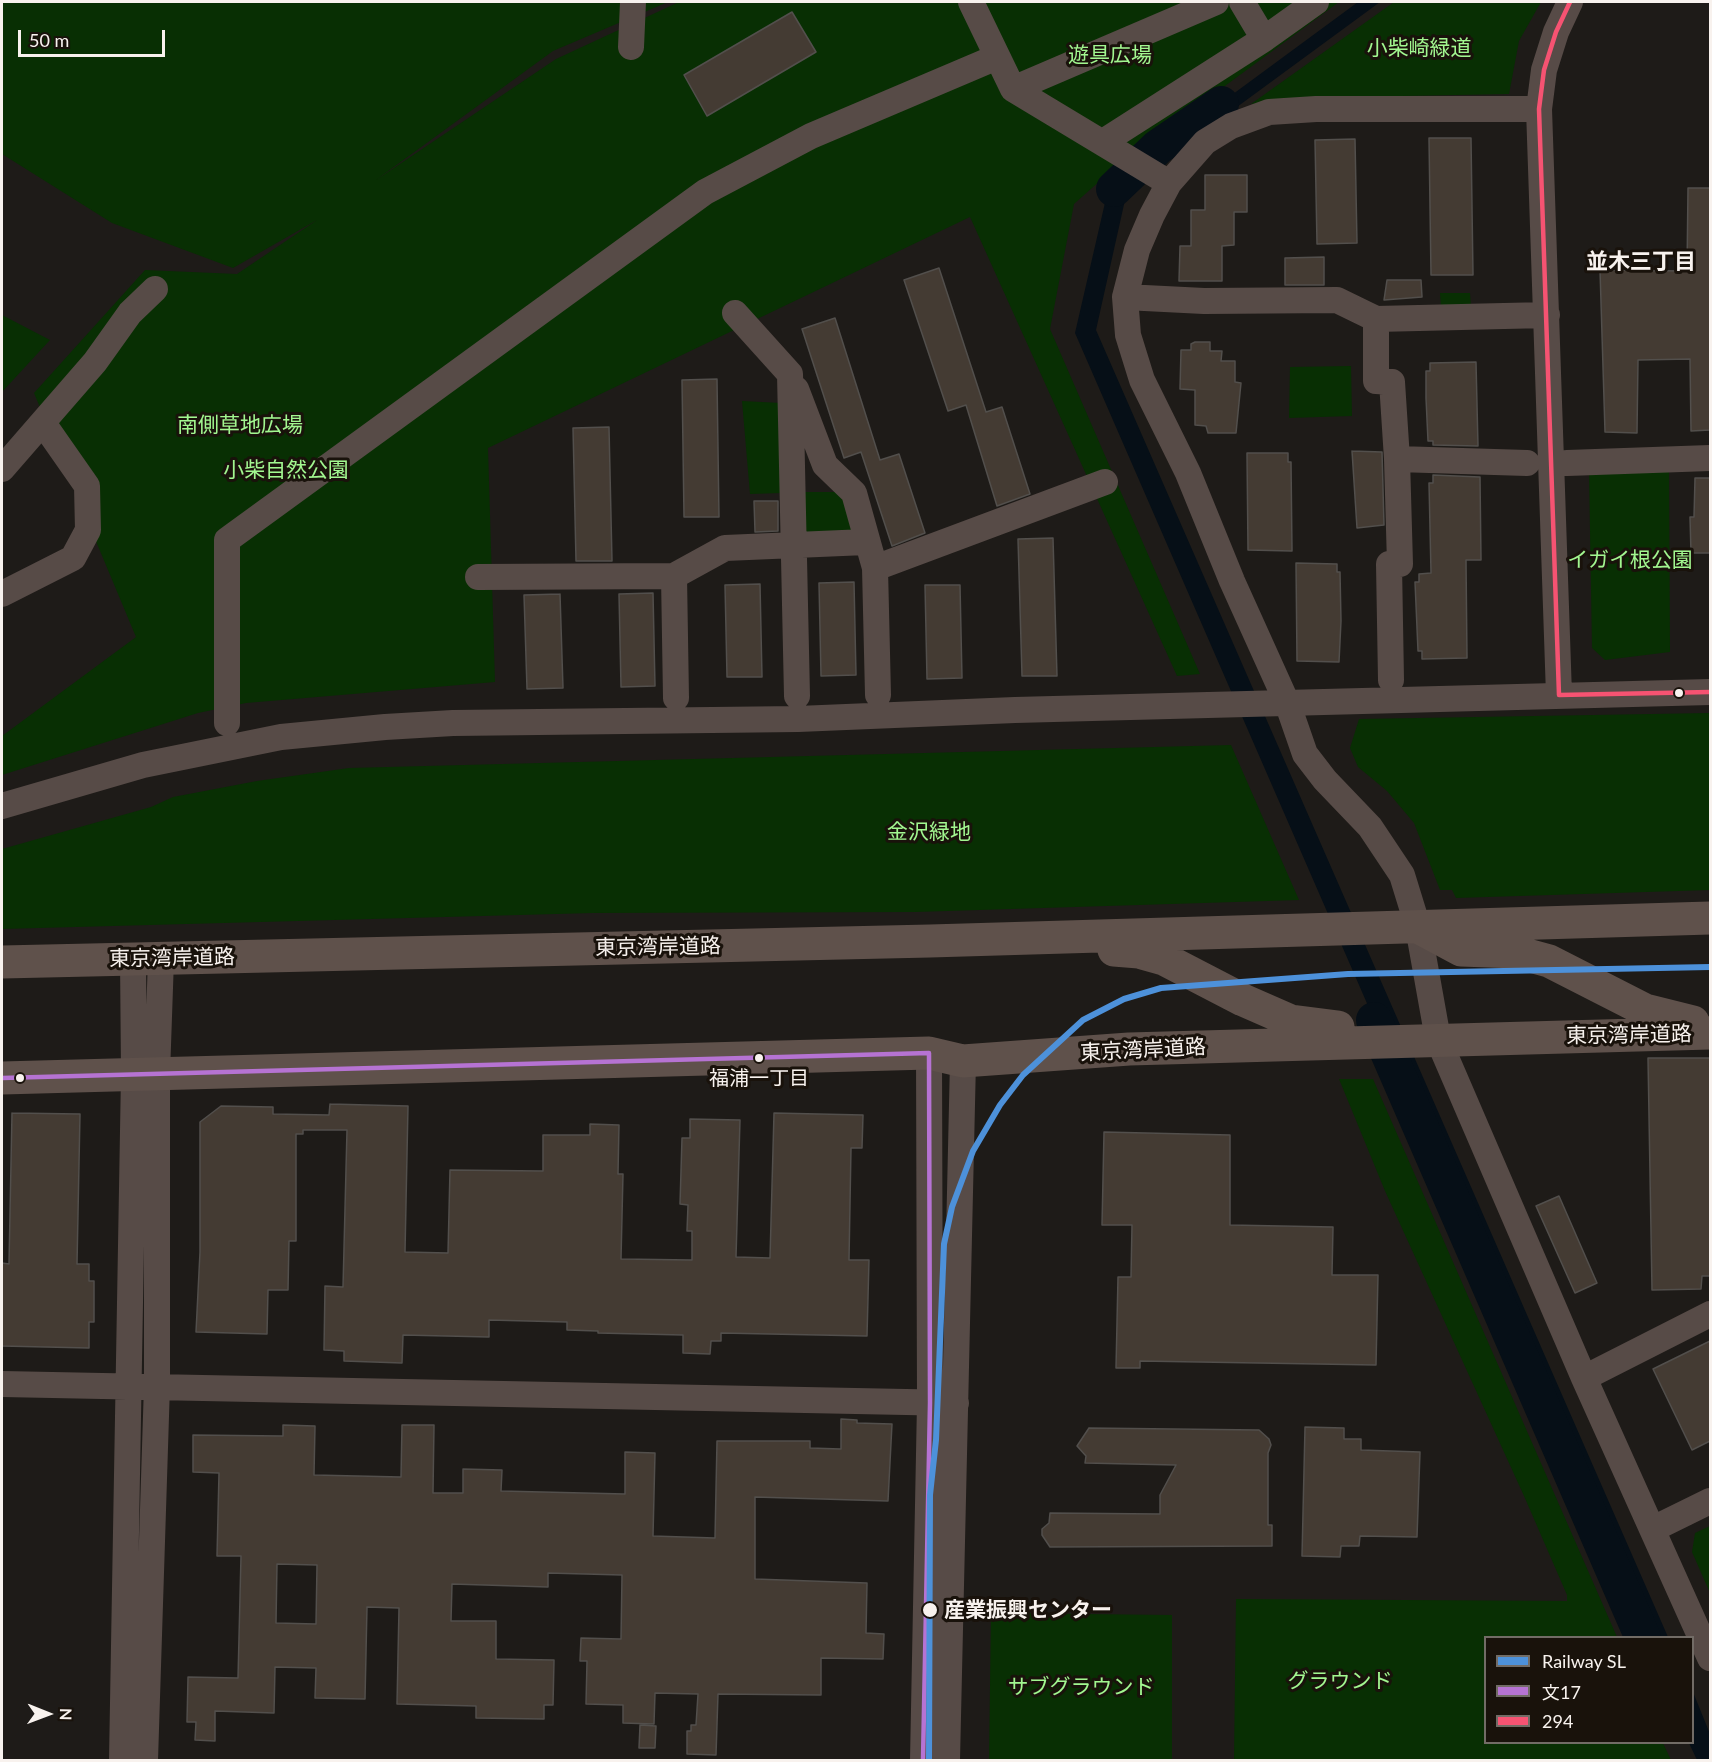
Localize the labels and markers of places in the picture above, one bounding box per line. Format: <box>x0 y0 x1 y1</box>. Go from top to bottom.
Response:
unlabelled marker <box>1673 687 1685 699</box>
marker: 福浦一丁目 <box>753 1052 765 1064</box>
place label: 福浦一丁目 <box>709 1067 809 1091</box>
unlabelled marker <box>14 1072 26 1084</box>
place label: 産業振興センター <box>944 1597 1112 1623</box>
marker: 産業振興センター <box>921 1601 939 1619</box>

